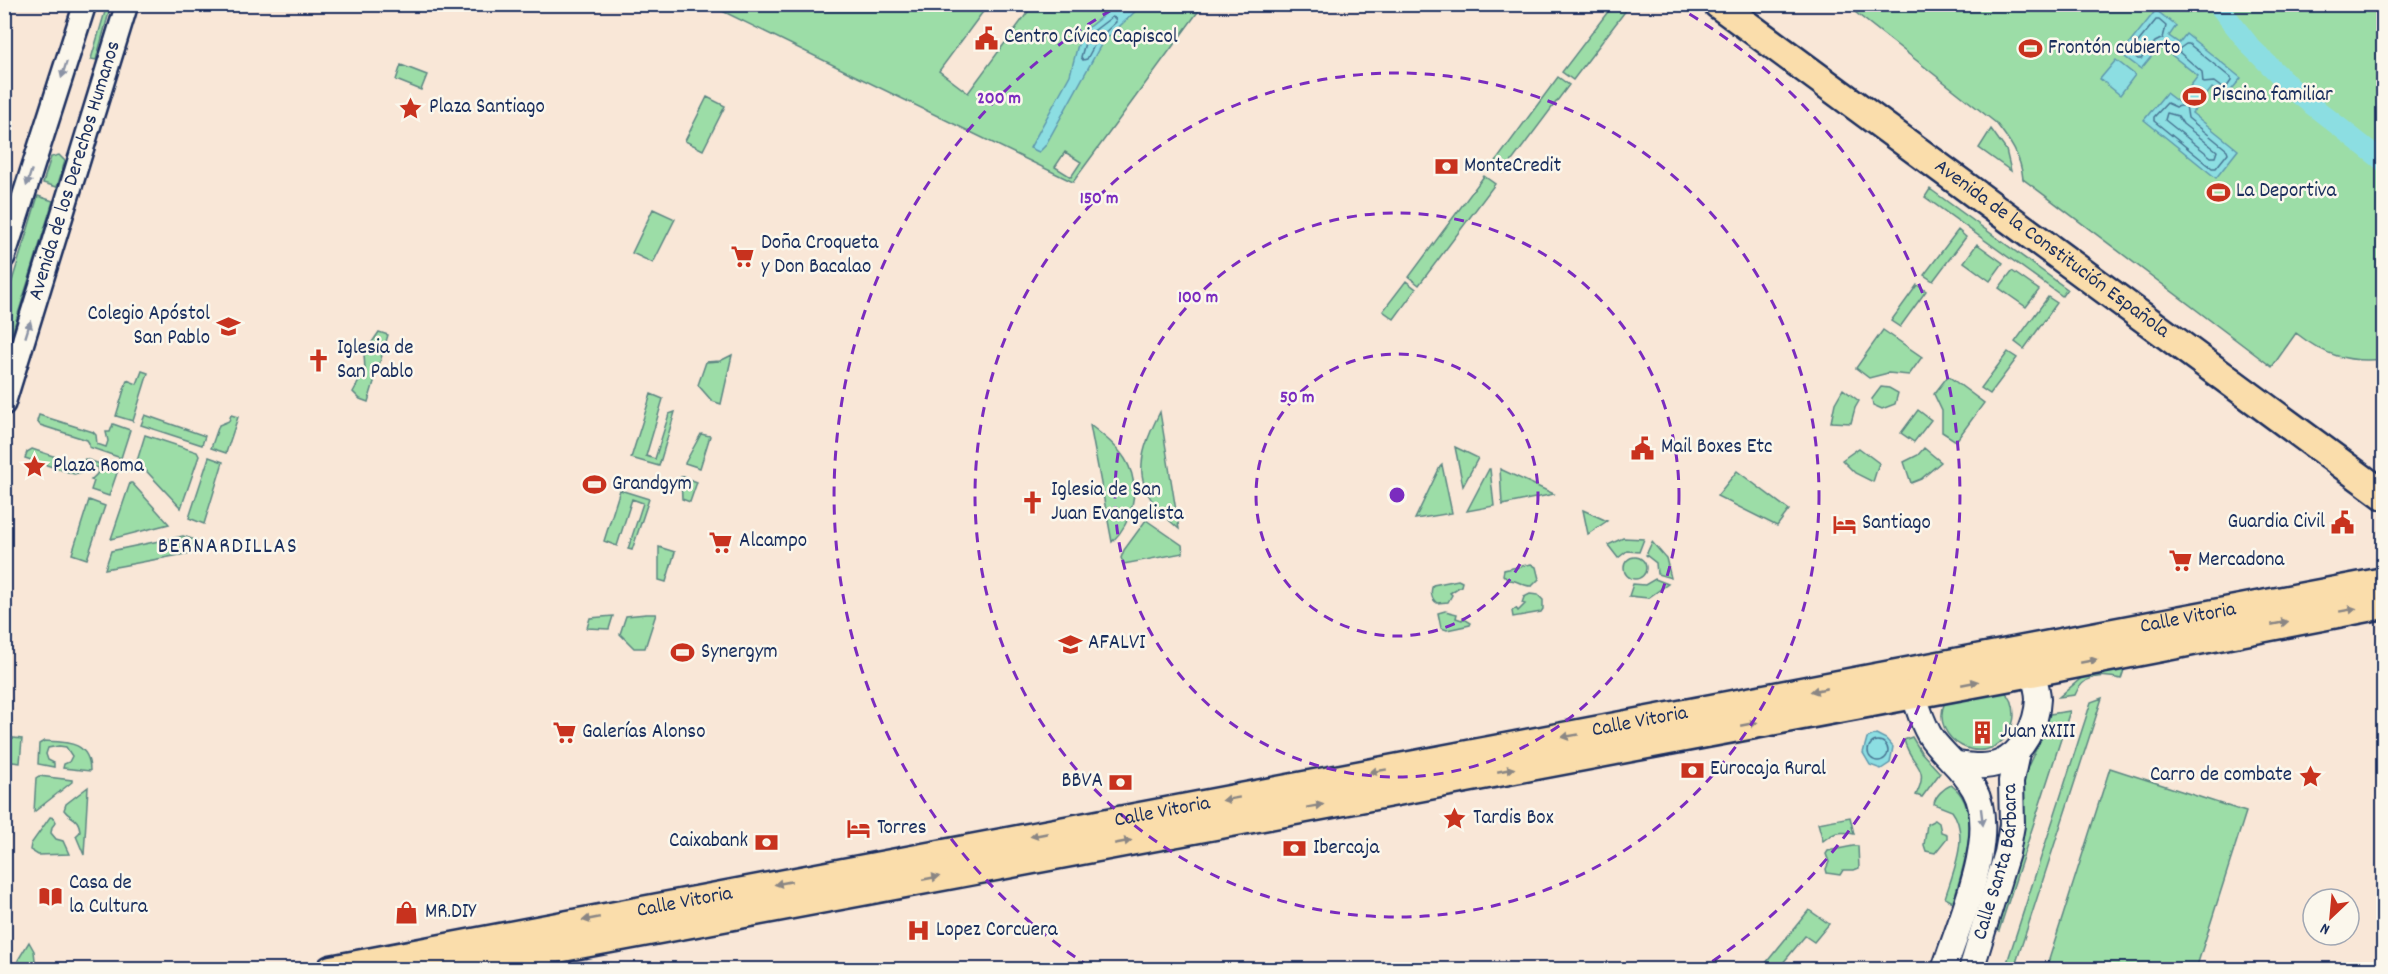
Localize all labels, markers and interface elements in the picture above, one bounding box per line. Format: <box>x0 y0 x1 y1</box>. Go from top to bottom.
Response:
place label: Centro Cívico Capiscol <box>1004 23 1178 53</box>
public building icon: Centro Cívico Capiscol <box>973 25 999 51</box>
place label: Frontón cubierto <box>2048 34 2180 64</box>
sports icon: Frontón cubierto <box>2017 36 2043 62</box>
street label: Avenida de los Derechos Humanos <box>22 37 130 304</box>
one-way arrow <box>59 61 68 79</box>
place label: Piscina familiar <box>2212 81 2333 111</box>
sports icon: Piscina familiar <box>2181 83 2207 109</box>
text: 200 m <box>977 87 1021 112</box>
place label: Plaza Santiago <box>429 93 545 123</box>
place icon: Plaza Santiago <box>398 95 424 121</box>
place label: MonteCredit <box>1464 152 1561 182</box>
street label: Avenida de la Constitución Española <box>1927 153 2176 347</box>
bank icon: MonteCredit <box>1433 154 1459 180</box>
one-way arrow <box>24 169 34 187</box>
place label: La Deportiva <box>2236 177 2337 207</box>
sports icon: La Deportiva <box>2205 179 2231 205</box>
text: 150 m <box>1080 187 1118 212</box>
place label: Doña Croqueta y Don Bacalao <box>761 229 879 283</box>
supermarket icon: Doña Croqueta y Don Bacalao <box>730 243 756 269</box>
text: 100 m <box>1178 286 1218 311</box>
place label: Colegio Apóstol San Pablo <box>87 300 210 354</box>
school or university icon: Colegio Apóstol San Pablo <box>215 314 241 340</box>
one-way arrow <box>24 320 33 338</box>
place label: Iglesia de San Pablo <box>337 334 413 388</box>
church icon: Iglesia de San Pablo <box>306 348 332 374</box>
text: 50 m <box>1280 386 1314 411</box>
place label: Mail Boxes Etc <box>1661 433 1773 463</box>
public building icon: Mail Boxes Etc <box>1630 435 1656 461</box>
place label: Plaza Roma <box>53 452 145 482</box>
place icon: Plaza Roma <box>22 454 48 480</box>
place label: Grandgym <box>612 470 692 500</box>
sports icon: Grandgym <box>581 472 607 498</box>
place label: Iglesia de San Juan Evangelista <box>1051 476 1185 530</box>
centre of rings <box>1387 485 1407 505</box>
church icon: Iglesia de San Juan Evangelista <box>1020 490 1046 516</box>
place label: Guardia Civil <box>2228 508 2325 538</box>
place label: Santiago <box>1862 509 1931 539</box>
public building icon: Guardia Civil <box>2330 510 2356 536</box>
hotel icon: Santiago <box>1831 511 1857 537</box>
place label: Alcampo <box>739 527 807 557</box>
supermarket icon: Alcampo <box>708 529 734 555</box>
district label: BERNARDILLAS <box>158 532 298 563</box>
place label: Mercadona <box>2198 546 2286 576</box>
supermarket icon: Mercadona <box>2167 548 2193 574</box>
street label: Calle Vitoria <box>2138 595 2240 643</box>
one-way arrow <box>2338 606 2357 615</box>
one-way arrow <box>2271 618 2290 627</box>
place label: AFALVI <box>1088 629 1146 659</box>
school or university icon: AFALVI <box>1057 631 1083 657</box>
place label: Synergym <box>701 638 778 668</box>
sports icon: Synergym <box>670 640 696 666</box>
one-way arrow <box>2080 656 2099 665</box>
one-way arrow <box>1961 678 1980 687</box>
one-way arrow <box>1810 686 1829 695</box>
street label: Calle Vitoria <box>1589 699 1691 746</box>
place label: Galerías Alonso <box>582 718 706 748</box>
place label: Juan XXIII <box>2000 718 2076 748</box>
one-way arrow <box>1740 719 1759 728</box>
supermarket icon: Galerías Alonso <box>551 720 577 746</box>
building icon: Juan XXIII <box>1969 720 1995 746</box>
one-way arrow <box>1560 732 1579 741</box>
place label: Eurocaja Rural <box>1710 755 1826 785</box>
bank icon: Eurocaja Rural <box>1679 757 1705 783</box>
place label: Carro de combate <box>2150 761 2292 791</box>
place icon: Carro de combate <box>2297 763 2323 789</box>
one-way arrow <box>1497 765 1516 774</box>
place label: BBVA <box>1062 767 1103 797</box>
one-way arrow <box>1369 767 1388 776</box>
bank icon: BBVA <box>1108 769 1134 795</box>
street label: Calle Santa Bárbara <box>1966 782 2027 944</box>
street label: Calle Vitoria <box>1112 789 1214 837</box>
one-way arrow <box>1221 795 1240 804</box>
one-way arrow <box>1306 802 1325 811</box>
place label: Tardis Box <box>1473 804 1554 834</box>
place icon: Tardis Box <box>1442 806 1468 832</box>
one-way arrow <box>1977 807 1986 826</box>
place label: Torres <box>877 814 927 844</box>
hotel icon: Torres <box>846 816 872 842</box>
place label: Caixabank <box>669 827 748 857</box>
bank icon: Caixabank <box>753 829 779 855</box>
one-way arrow <box>1030 831 1049 840</box>
place label: Ibercaja <box>1313 834 1380 864</box>
bank icon: Ibercaja <box>1282 836 1308 862</box>
one-way arrow <box>1114 837 1133 846</box>
place label: Casa de la Cultura <box>69 869 149 923</box>
one-way arrow <box>922 873 941 882</box>
street label: Calle Vitoria <box>634 879 736 927</box>
one-way arrow <box>773 879 792 888</box>
library icon: Casa de la Cultura <box>38 883 64 909</box>
north arrow <box>2301 887 2361 947</box>
place label: MR.DIY <box>425 898 477 928</box>
shop icon: MR.DIY <box>394 900 420 926</box>
one-way arrow <box>582 915 601 924</box>
place label: Lopez Corcuera <box>936 916 1059 946</box>
text: N <box>2317 916 2334 940</box>
hospital icon: Lopez Corcuera <box>905 918 931 944</box>

